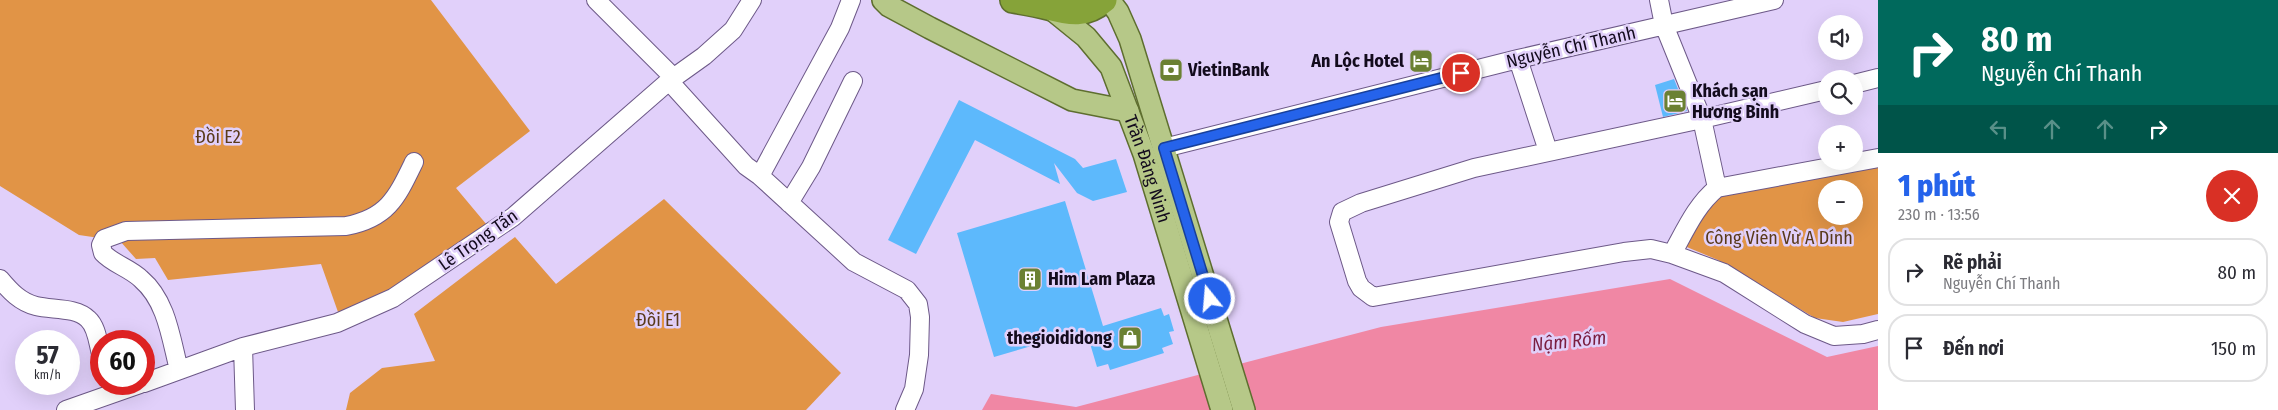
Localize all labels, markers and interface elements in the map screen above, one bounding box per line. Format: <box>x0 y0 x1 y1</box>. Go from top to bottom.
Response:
map controls <box>1818 15 1863 225</box>
button: sound <box>1818 15 1863 60</box>
text: 80 m <box>1981 18 2053 60</box>
icon: right <box>1898 20 1963 85</box>
street label: Nguyễn Chí Thanh <box>1504 21 1638 73</box>
hotel icon: An Lộc Hotel <box>1408 48 1434 74</box>
place label: An Lộc Hotel <box>1310 50 1404 72</box>
pin <box>1440 52 1482 94</box>
bank icon: VietinBank <box>1158 57 1184 83</box>
place label: VietinBank <box>1187 59 1270 81</box>
icon: arrive <box>1447 59 1475 87</box>
text: Nguyễn Chí Thanh <box>1981 60 2142 87</box>
button: search <box>1818 70 1863 115</box>
place label: Khách sạn Hương Bình <box>1692 80 1779 123</box>
hotel icon: Khách sạn Hương Bình <box>1662 88 1688 114</box>
street label: Trần Đăng Ninh <box>1119 112 1175 225</box>
icon: left <box>1985 115 2013 143</box>
icon: ahead <box>2038 115 2066 143</box>
icon: ahead <box>2091 115 2119 143</box>
icon: right <box>2144 115 2172 143</box>
button: + <box>1818 125 1863 170</box>
park label: Đồi E2 <box>195 126 241 148</box>
text: 1 phút <box>1898 168 1975 204</box>
button: close <box>2206 170 2258 222</box>
button: − <box>1818 180 1863 225</box>
street label: Lê Trọng Tấn <box>434 205 522 275</box>
text: 230 m · 13:56 <box>1898 205 1980 224</box>
park label: Công Viên Vừ A Dính <box>1705 227 1853 249</box>
text: Rẽ phải <box>1943 251 2002 274</box>
icon: right <box>1900 258 1928 286</box>
text: 80 m <box>2218 261 2256 284</box>
building icon: Him Lam Plaza <box>1017 266 1043 292</box>
place label: Him Lam Plaza <box>1048 268 1155 290</box>
position arrow <box>1183 272 1235 324</box>
text: Nguyễn Chí Thanh <box>1943 274 2060 293</box>
park label: Đồi E1 <box>636 309 680 331</box>
shop icon: thegioididong <box>1117 325 1143 351</box>
water label: Nậm Rốm <box>1531 326 1607 356</box>
place label: thegioididong <box>1007 327 1112 349</box>
speed limit sign: 60 <box>90 330 155 395</box>
icon: arrive <box>1900 334 1928 362</box>
text: Đến nơi <box>1943 337 2004 360</box>
text: 150 m <box>2211 337 2256 360</box>
text: 57 <box>36 341 59 371</box>
text: km/h <box>34 368 61 382</box>

